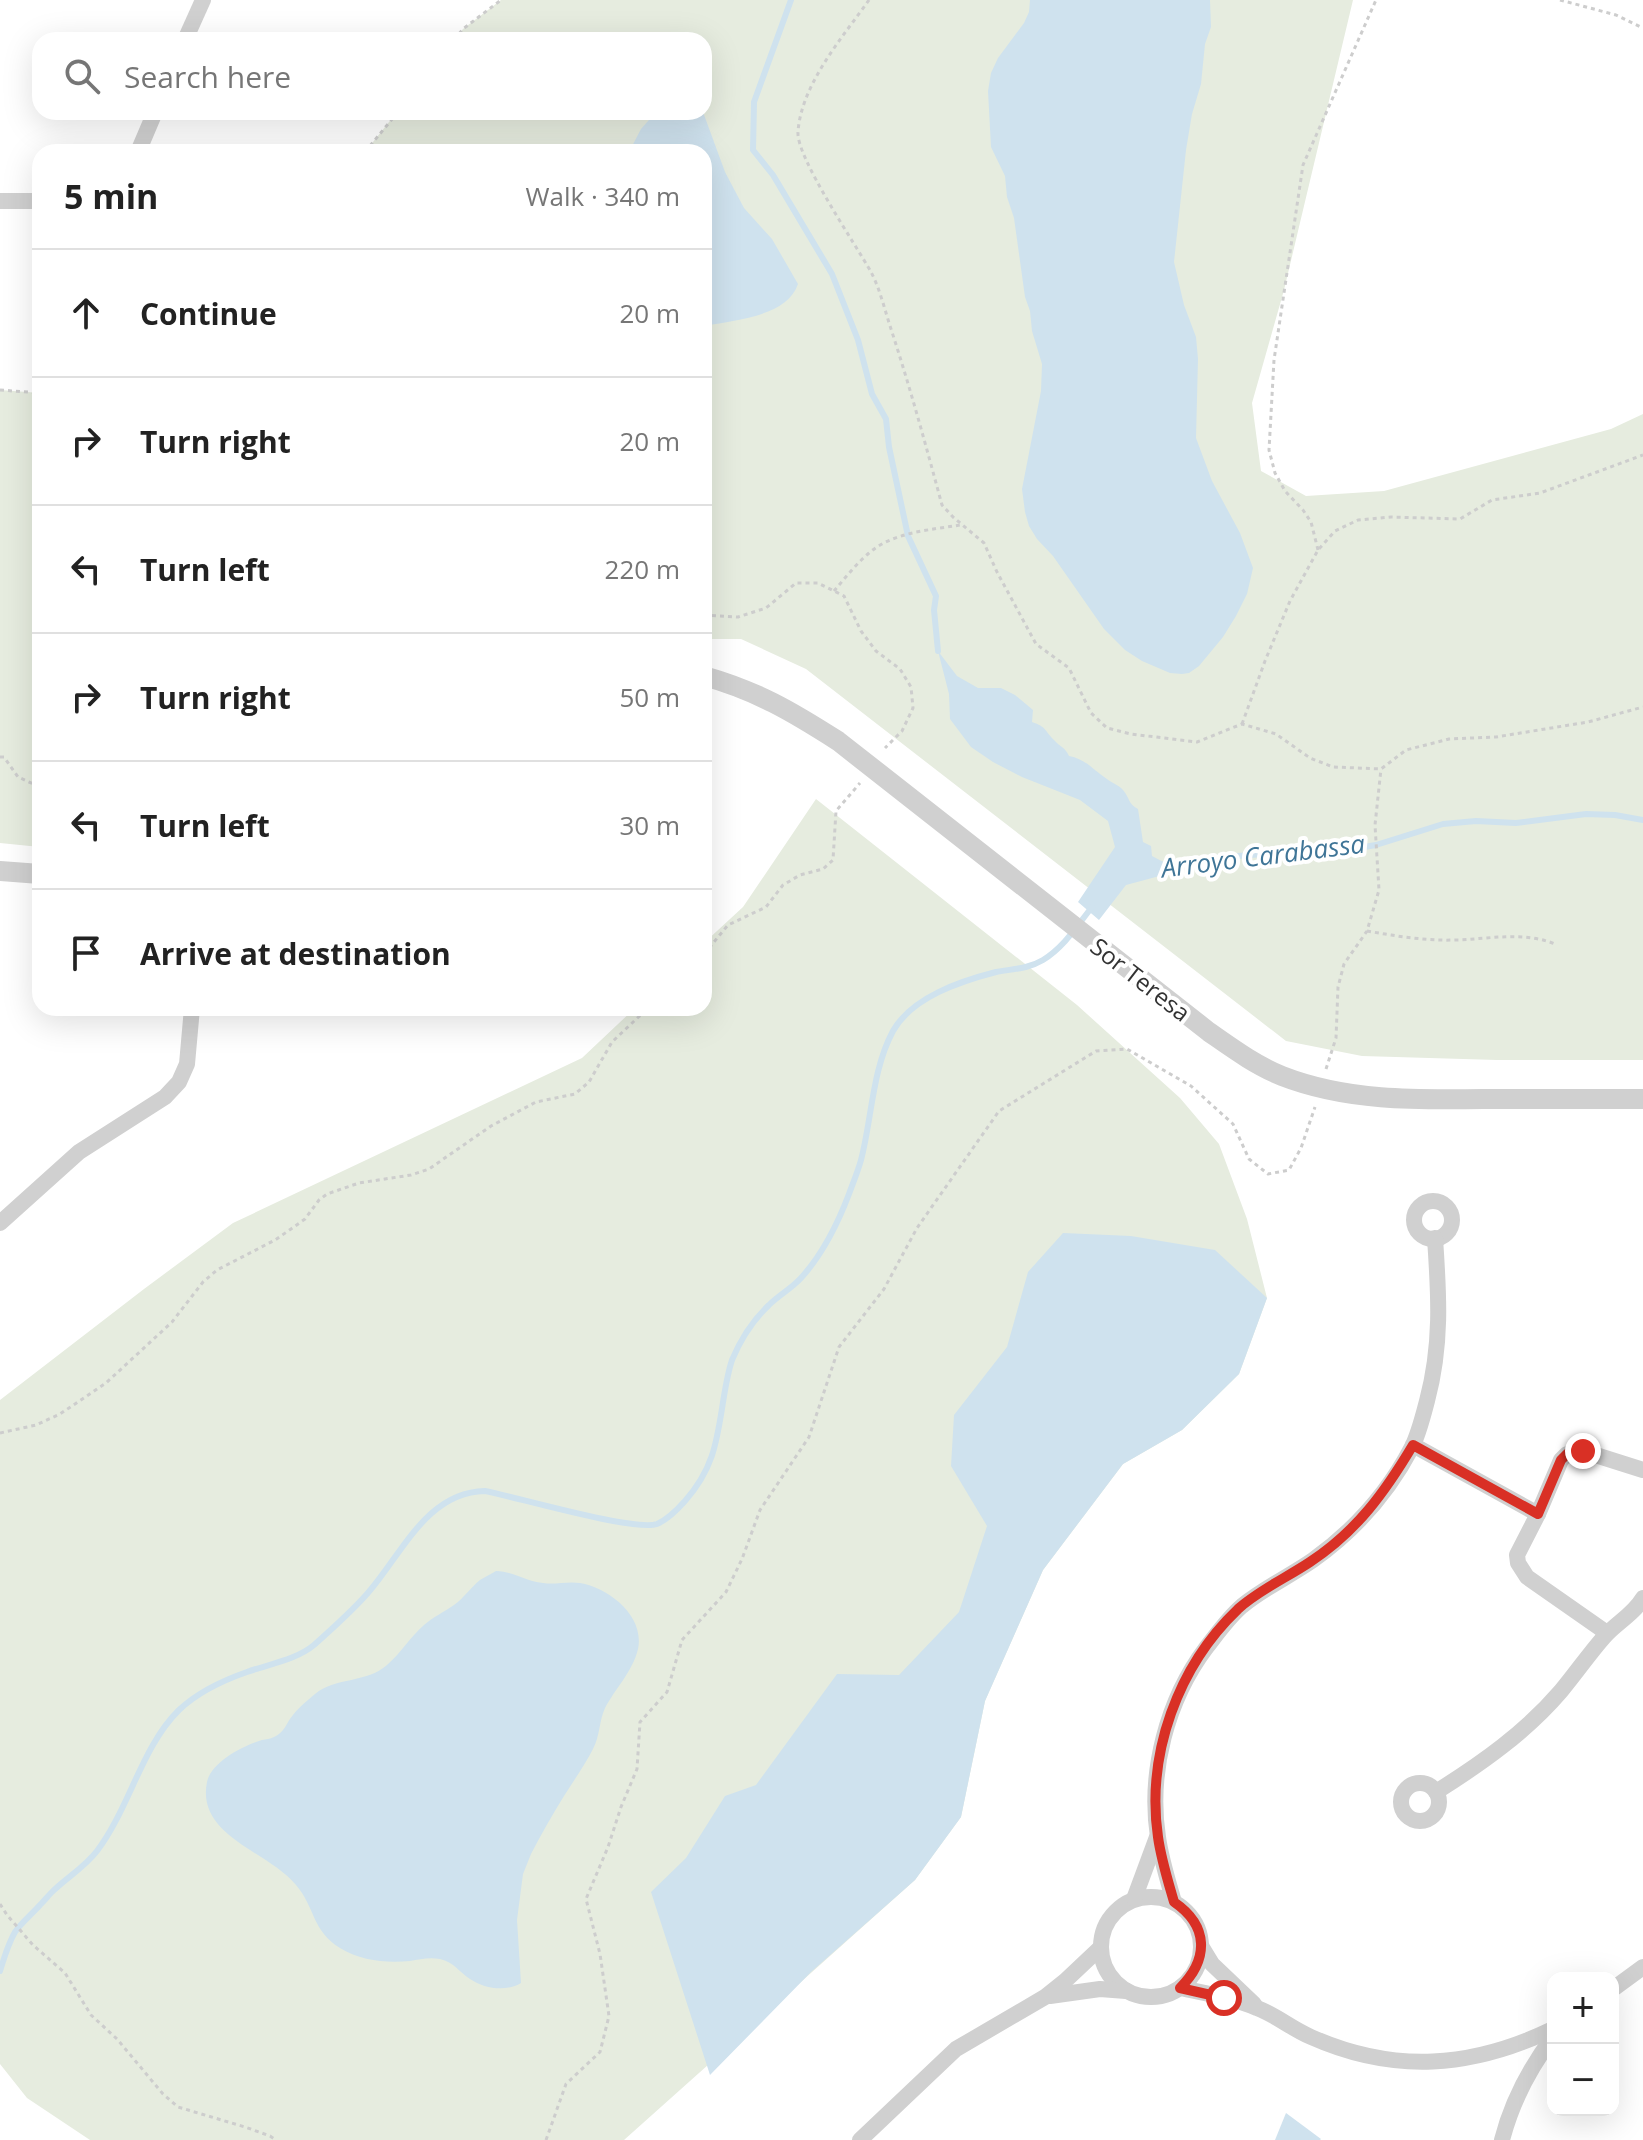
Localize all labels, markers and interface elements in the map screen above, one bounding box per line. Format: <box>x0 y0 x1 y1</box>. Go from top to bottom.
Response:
search box <box>32 32 712 120</box>
icon: search <box>60 54 104 98</box>
text: Search here <box>124 56 291 97</box>
text: 5 min <box>64 173 158 219</box>
text: Walk · 340 m <box>526 178 680 214</box>
icon: ahead <box>64 291 108 335</box>
text: Continue <box>140 293 277 334</box>
text: 20 m <box>619 295 680 331</box>
icon: right <box>64 419 108 463</box>
text: Turn right <box>140 421 291 462</box>
text: 20 m <box>619 423 680 459</box>
icon: left <box>64 547 108 591</box>
text: Turn left <box>140 549 270 590</box>
text: 220 m <box>605 551 680 587</box>
icon: right <box>64 675 108 719</box>
text: Turn right <box>140 677 291 718</box>
text: 50 m <box>619 679 680 715</box>
icon: left <box>64 803 108 847</box>
text: Turn left <box>140 805 270 846</box>
text: 30 m <box>619 807 680 843</box>
water label: Arroyo Carabassa <box>1157 825 1367 886</box>
street label: Sor Teresa <box>1084 930 1198 1028</box>
icon: arrive <box>64 931 108 975</box>
text: Arrive at destination <box>140 933 451 974</box>
route end <box>1565 1433 1601 1469</box>
map controls <box>1547 1972 1619 2116</box>
button: + <box>1547 1972 1619 2044</box>
route start <box>1206 1980 1242 2016</box>
button: − <box>1547 2044 1619 2116</box>

